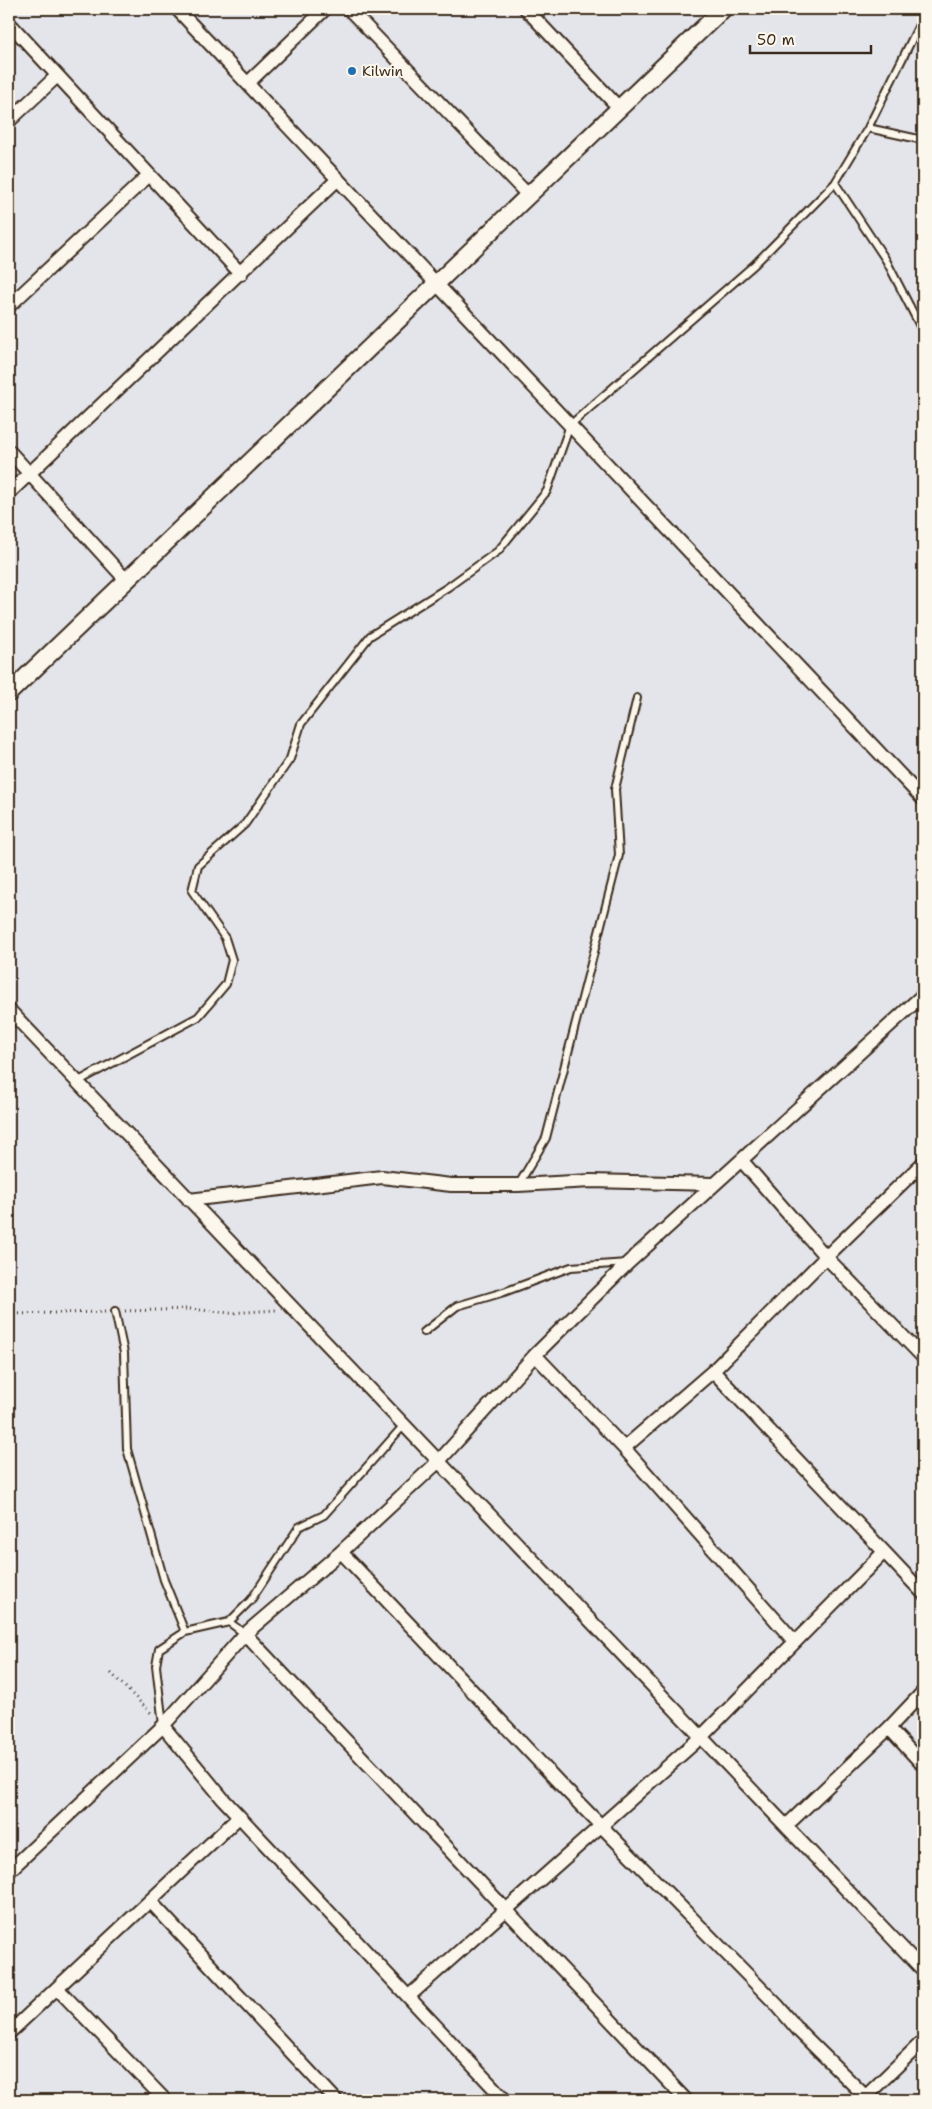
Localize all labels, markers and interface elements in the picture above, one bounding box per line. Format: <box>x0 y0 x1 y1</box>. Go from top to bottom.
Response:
scale bar <box>750 22 871 54</box>
text: 50 m <box>757 30 795 50</box>
place label: Kilwin <box>362 62 404 80</box>
marker: Kilwin <box>346 65 358 77</box>

